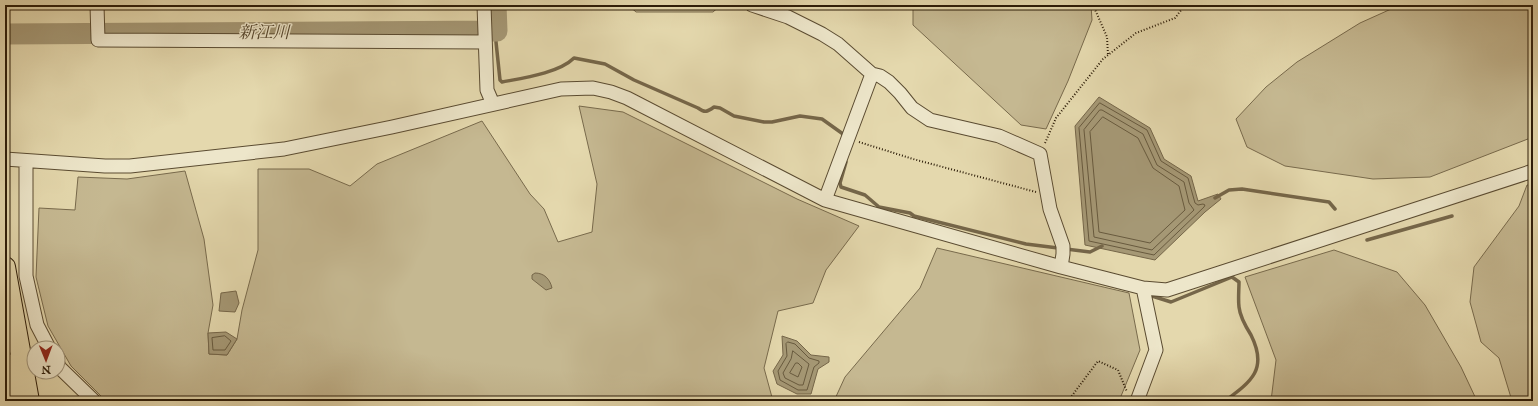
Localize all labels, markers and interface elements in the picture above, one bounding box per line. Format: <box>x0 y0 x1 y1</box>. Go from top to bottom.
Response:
water label: 新江川 <box>239 22 291 43</box>
north arrow <box>26 340 66 380</box>
text: N <box>41 363 51 376</box>

